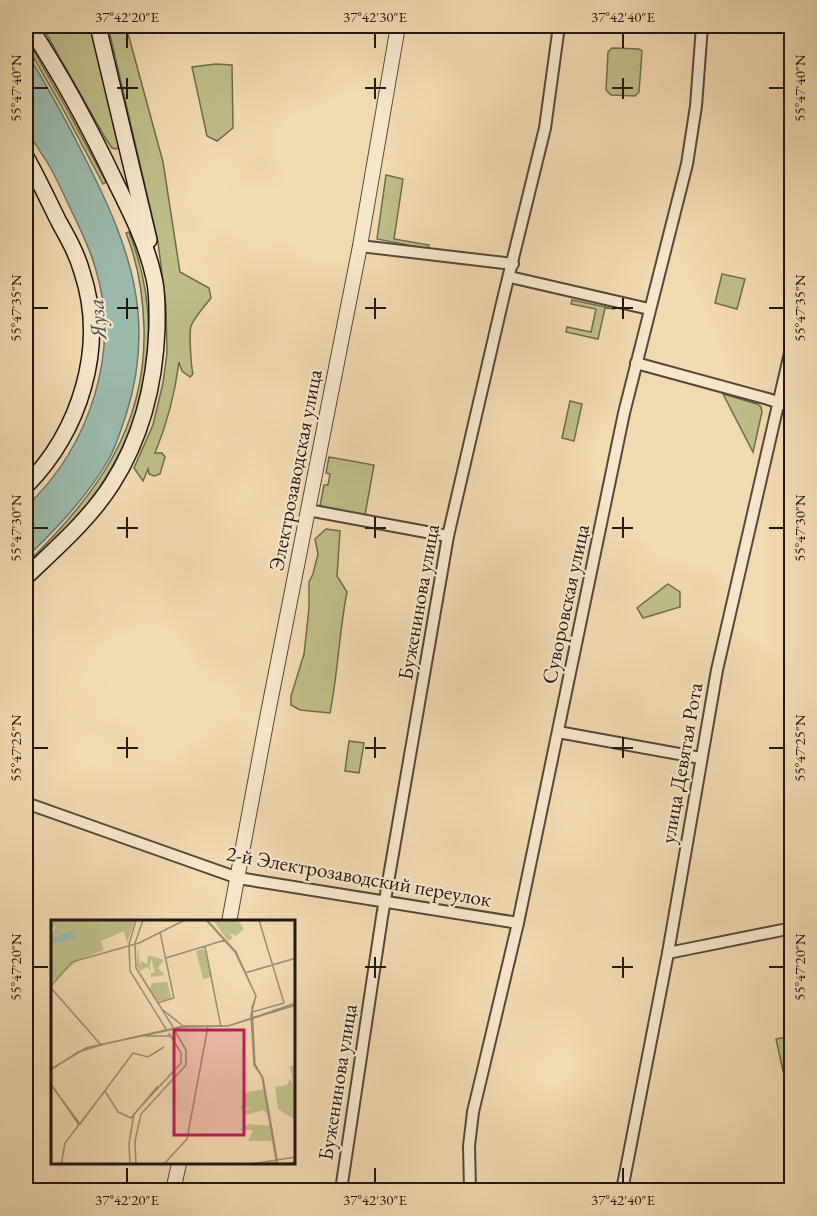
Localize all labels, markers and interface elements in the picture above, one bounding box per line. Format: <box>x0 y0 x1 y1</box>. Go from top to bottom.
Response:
text: 37°42'20"E <box>95 7 160 26</box>
text: 37°42'30"E <box>343 7 408 26</box>
text: 37°42'40"E <box>591 7 656 26</box>
text: 55°47'40"N <box>6 54 25 122</box>
text: 55°47'40"N <box>790 54 809 122</box>
text: 55°47'35"N <box>6 274 25 342</box>
text: 55°47'35"N <box>790 274 809 342</box>
water label: Яуза <box>81 297 113 343</box>
street label: Электрозаводская улица <box>262 366 328 573</box>
text: 55°47'30"N <box>6 494 25 562</box>
text: 55°47'30"N <box>790 494 809 562</box>
street label: Буженинова улица <box>391 521 445 682</box>
street label: Суворовская улица <box>535 521 595 686</box>
street label: улица Девятая Рота <box>654 680 709 846</box>
text: 55°47'25"N <box>6 714 25 782</box>
text: 55°47'25"N <box>790 714 809 782</box>
street label: 2-й Электрозаводский переулок <box>224 839 494 913</box>
inset map <box>51 920 296 1165</box>
text: 55°47'20"N <box>6 933 25 1001</box>
text: 55°47'20"N <box>790 933 809 1001</box>
street label: Буженинова улица <box>311 1001 363 1162</box>
text: 37°42'20"E <box>95 1190 160 1209</box>
text: 37°42'30"E <box>343 1190 408 1209</box>
text: 37°42'40"E <box>591 1190 656 1209</box>

